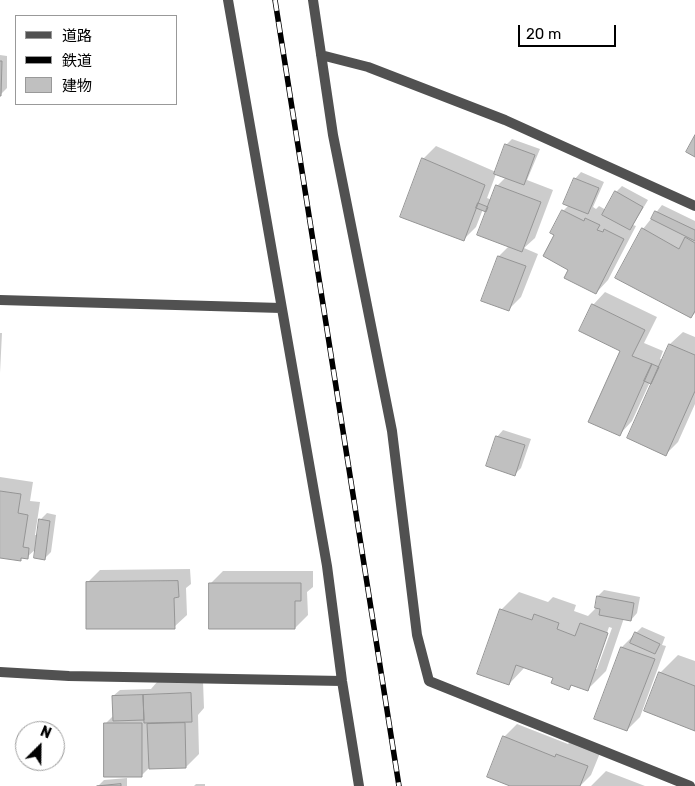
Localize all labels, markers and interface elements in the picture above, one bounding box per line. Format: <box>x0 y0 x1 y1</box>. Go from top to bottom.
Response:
legend <box>15 15 178 105</box>
scale bar <box>520 15 618 47</box>
text: 20 m <box>526 25 561 43</box>
text: 道路 <box>62 27 92 45</box>
text: 鉄道 <box>62 52 92 70</box>
text: 建物 <box>62 77 92 95</box>
north arrow <box>15 721 65 771</box>
text: N <box>38 723 54 742</box>

